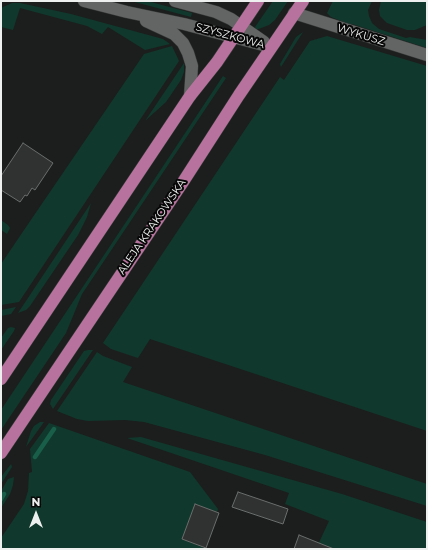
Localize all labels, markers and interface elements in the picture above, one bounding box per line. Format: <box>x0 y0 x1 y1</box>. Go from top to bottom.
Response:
street label: SZYSZKOWA <box>194 20 266 52</box>
street label: WYKUSZ <box>336 21 386 49</box>
street label: ALEJA KRAKOWSKA <box>115 177 189 277</box>
north arrow <box>16 494 56 534</box>
text: N <box>32 495 40 509</box>

